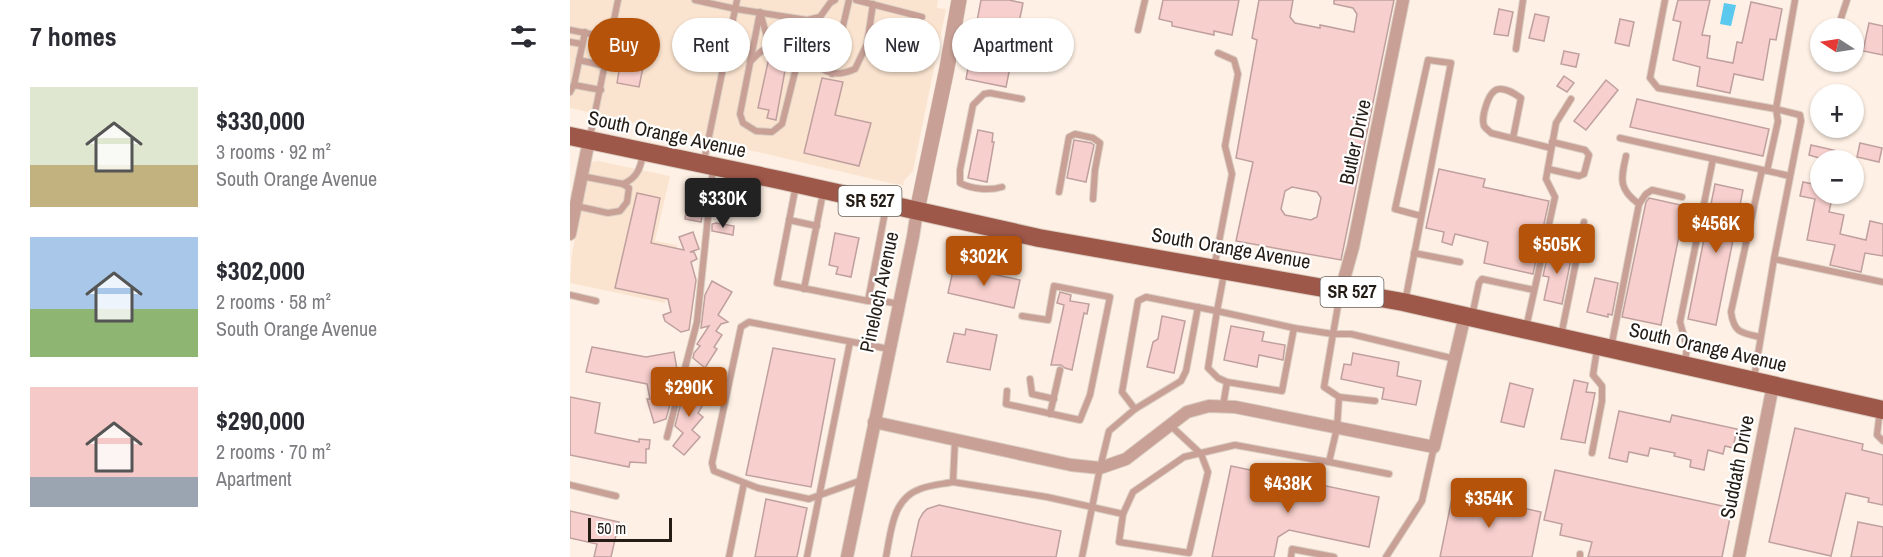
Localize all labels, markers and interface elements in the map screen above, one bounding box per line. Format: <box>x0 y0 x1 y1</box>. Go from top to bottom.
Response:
chip: Buy <box>588 18 660 72</box>
chip: Rent <box>672 18 750 72</box>
chip: Filters <box>762 18 852 72</box>
chip: New <box>864 18 940 72</box>
chip: Apartment <box>952 18 1074 72</box>
north arrow <box>1810 18 1864 72</box>
map controls <box>1810 18 1864 204</box>
text: 7 homes <box>30 19 117 54</box>
icon: filters <box>507 20 540 53</box>
button: + <box>1810 84 1864 138</box>
street label: Butler Drive <box>1332 97 1377 187</box>
text: $330,000 <box>216 103 305 138</box>
street label: South Orange Avenue <box>585 104 749 163</box>
icon: home <box>78 111 150 183</box>
text: 3 rooms · 92 m² <box>216 138 331 165</box>
button: − <box>1810 150 1864 204</box>
text: South Orange Avenue <box>216 165 377 192</box>
pin: $330K <box>681 178 765 229</box>
text: $330K <box>699 184 747 211</box>
road number: SR 527 <box>838 186 902 216</box>
pin: $456K <box>1674 203 1758 254</box>
text: $456K <box>1692 209 1740 236</box>
street label: South Orange Avenue <box>1149 220 1313 275</box>
pin: $505K <box>1515 224 1599 275</box>
street label: Pineloch Avenue <box>853 229 904 355</box>
text: $505K <box>1533 230 1581 257</box>
pin: $302K <box>942 236 1026 287</box>
text: $302K <box>960 242 1008 269</box>
text: $302,000 <box>216 253 305 288</box>
icon: home <box>78 261 150 333</box>
road number: SR 527 <box>1320 277 1384 307</box>
text: 2 rooms · 58 m² <box>216 288 331 315</box>
text: South Orange Avenue <box>216 315 377 342</box>
street label: South Orange Avenue <box>1627 315 1790 378</box>
pin: $290K <box>647 367 731 418</box>
text: $290K <box>665 373 713 400</box>
text: $290,000 <box>216 403 305 438</box>
icon: home <box>78 411 150 483</box>
street label: Suddath Drive <box>1713 413 1760 521</box>
text: 2 rooms · 70 m² <box>216 438 331 465</box>
pin: $438K <box>1246 463 1330 514</box>
text: Apartment <box>216 465 292 492</box>
text: $438K <box>1264 469 1312 496</box>
pin: $354K <box>1447 478 1531 529</box>
text: $354K <box>1465 484 1513 511</box>
scale bar <box>588 515 672 542</box>
text: 50 m <box>597 517 626 539</box>

